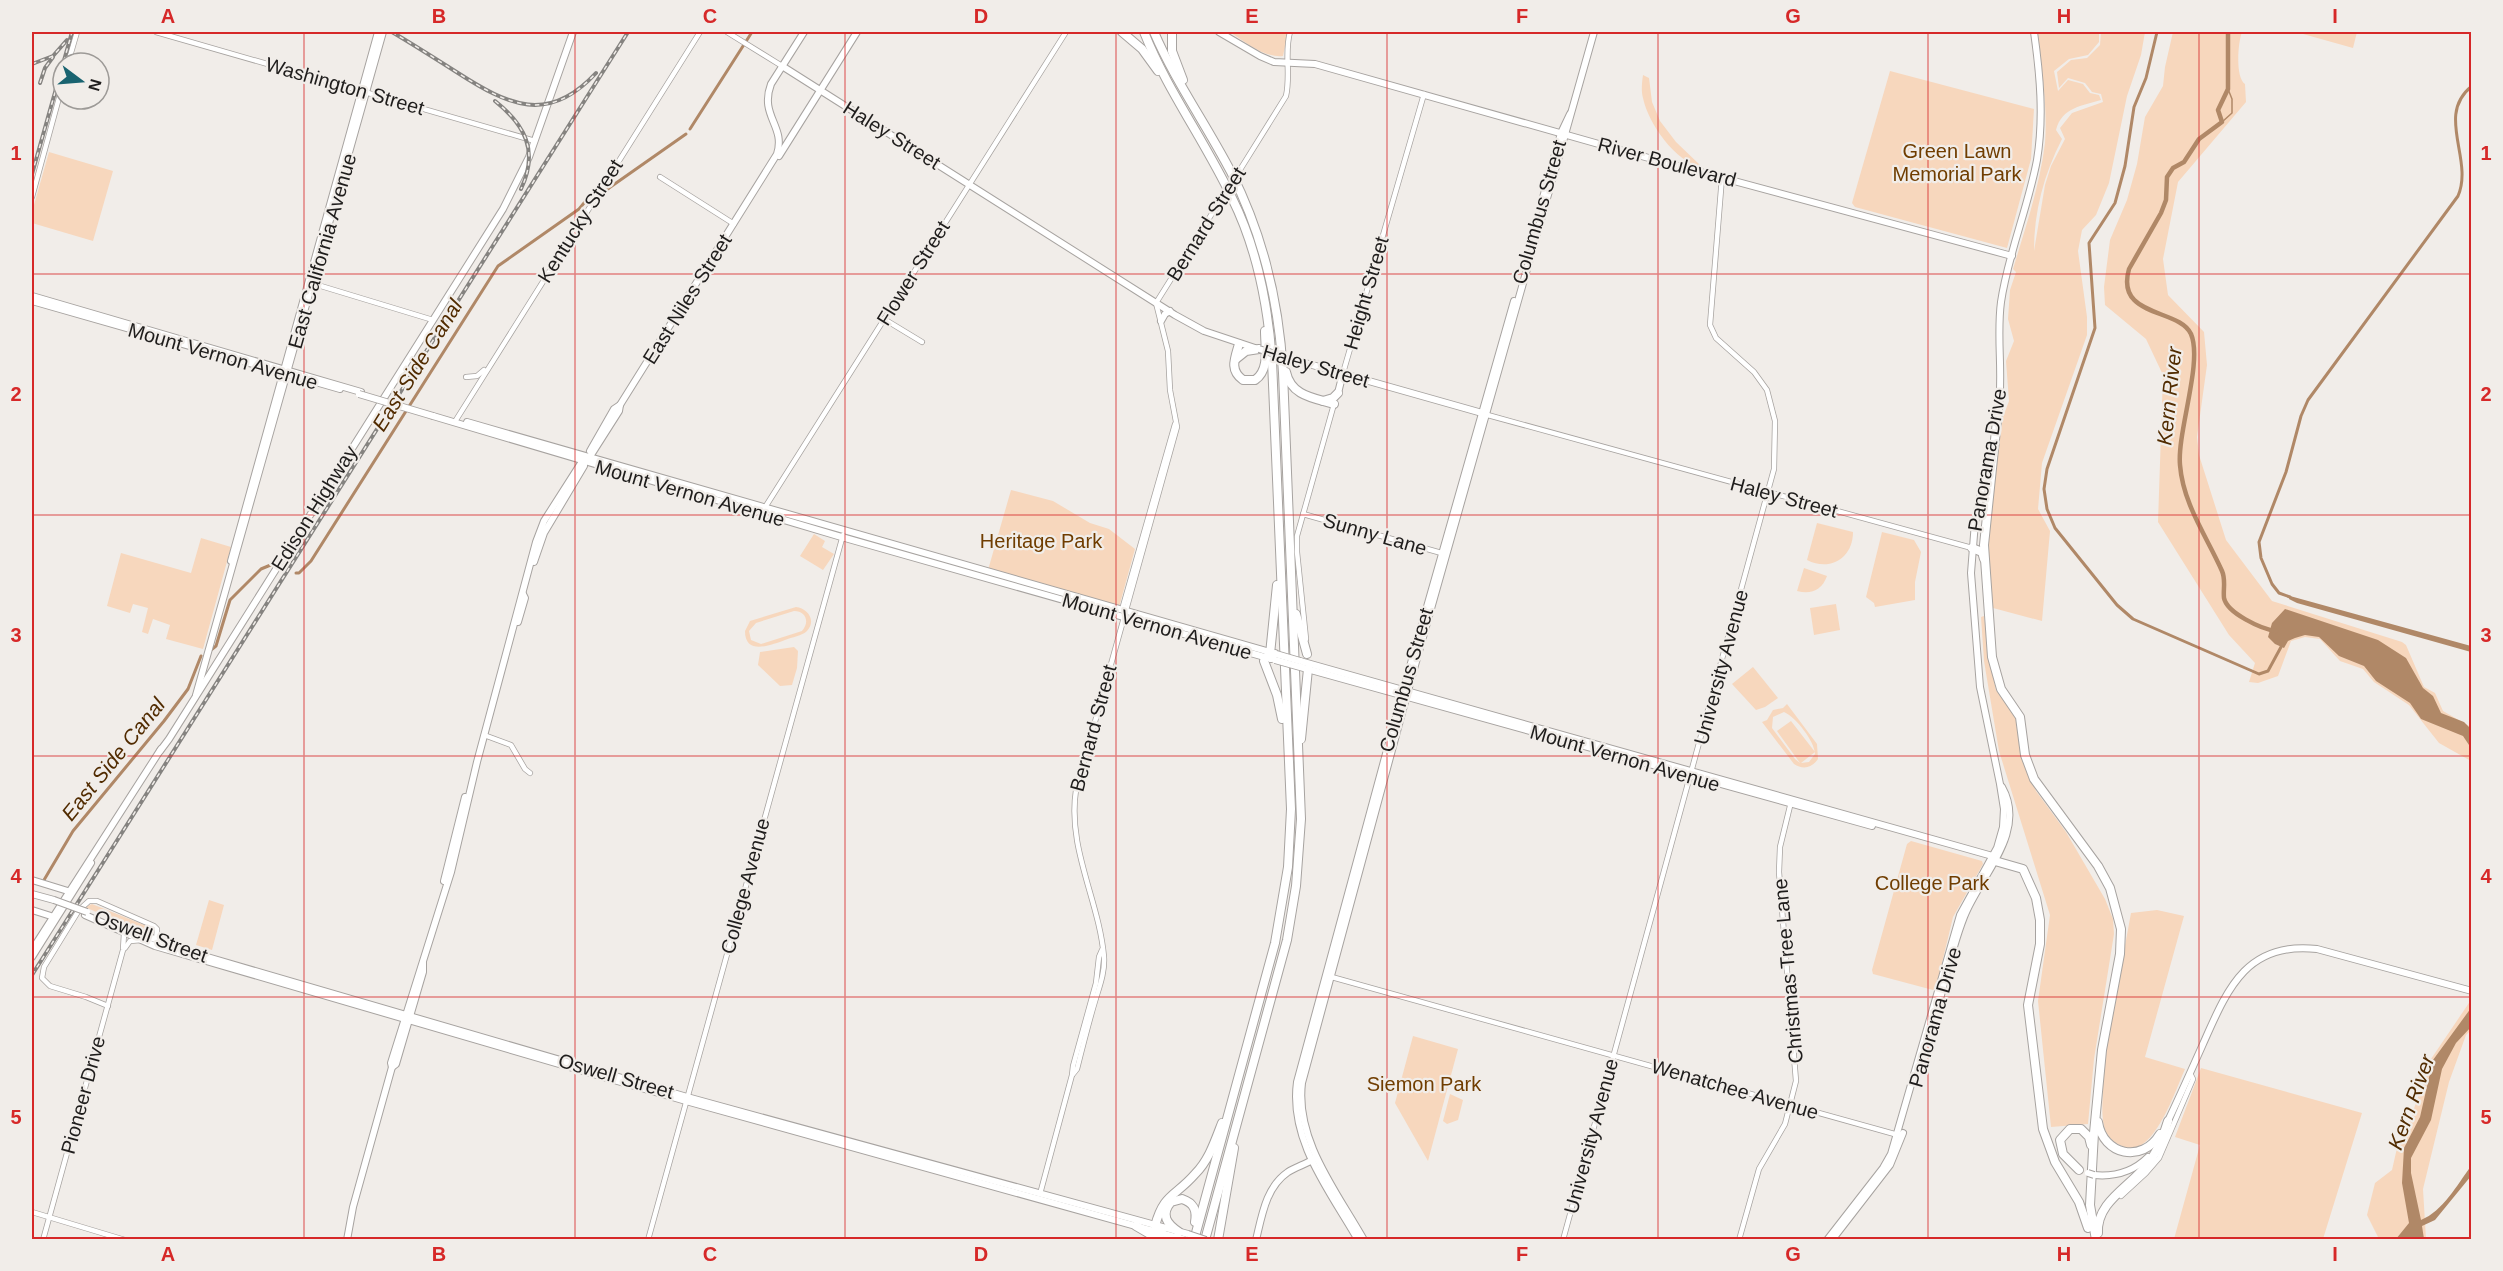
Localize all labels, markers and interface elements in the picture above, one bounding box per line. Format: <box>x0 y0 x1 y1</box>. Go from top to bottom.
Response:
text: A <box>161 5 175 27</box>
text: B <box>432 5 446 27</box>
text: C <box>703 5 717 27</box>
text: D <box>974 5 988 27</box>
text: E <box>1245 5 1259 27</box>
text: F <box>1516 5 1528 27</box>
text: G <box>1785 5 1801 27</box>
text: H <box>2057 5 2071 27</box>
text: I <box>2332 5 2338 27</box>
north arrow <box>51 51 111 111</box>
street label: Washington Street <box>263 53 427 119</box>
text: N <box>85 77 105 93</box>
street label: Haley Street <box>840 97 945 174</box>
street label: River Boulevard <box>1595 133 1739 191</box>
street label: Columbus Street <box>1508 137 1570 287</box>
park label: Green Lawn Memorial Park <box>1893 140 2022 185</box>
text: 1 <box>10 142 22 164</box>
text: 1 <box>2480 142 2492 164</box>
street label: East California Avenue <box>284 151 360 351</box>
street label: Kentucky Street <box>533 155 627 287</box>
street label: Bernard Street <box>1162 163 1250 285</box>
street label: Flower Street <box>872 216 954 329</box>
street label: East Niles Street <box>638 230 736 368</box>
street label: Height Street <box>1339 233 1393 352</box>
water label: East Side Canal <box>367 294 467 435</box>
street label: Mount Vernon Avenue <box>126 318 320 394</box>
street label: Haley Street <box>1260 340 1372 392</box>
water label: Kern River <box>2152 344 2186 447</box>
text: 2 <box>10 383 22 405</box>
text: 2 <box>2480 383 2492 405</box>
street label: Panorama Drive <box>1964 387 2010 533</box>
street label: Edison Highway <box>267 441 361 575</box>
street label: Mount Vernon Avenue <box>593 455 787 531</box>
street label: Haley Street <box>1728 472 1840 522</box>
street label: Sunny Lane <box>1321 509 1429 559</box>
park label: Heritage Park <box>980 530 1103 552</box>
street label: University Avenue <box>1690 587 1752 747</box>
street label: Mount Vernon Avenue <box>1060 588 1254 664</box>
street label: Columbus Street <box>1375 605 1437 755</box>
text: 3 <box>10 624 22 646</box>
text: 3 <box>2480 624 2492 646</box>
street label: Bernard Street <box>1066 662 1121 794</box>
water label: East Side Canal <box>57 692 170 825</box>
street label: Mount Vernon Avenue <box>1528 720 1722 796</box>
street label: College Avenue <box>716 816 774 956</box>
text: 4 <box>10 865 22 887</box>
text: 4 <box>2480 865 2492 887</box>
park label: College Park <box>1875 872 1990 894</box>
street label: Christmas Tree Lane <box>1769 878 1807 1064</box>
street label: Oswell Street <box>91 905 211 967</box>
street label: Panorama Drive <box>1905 945 1965 1089</box>
street label: Pioneer Drive <box>57 1034 109 1156</box>
street label: Oswell Street <box>556 1049 677 1103</box>
water label: Kern River <box>2383 1051 2439 1153</box>
street label: Wenatchee Avenue <box>1649 1055 1821 1123</box>
street label: University Avenue <box>1560 1056 1622 1216</box>
park label: Siemon Park <box>1367 1073 1482 1095</box>
text: 5 <box>10 1106 22 1128</box>
text: 5 <box>2480 1106 2492 1128</box>
text: A <box>161 1243 175 1265</box>
text: B <box>432 1243 446 1265</box>
text: C <box>703 1243 717 1265</box>
text: D <box>974 1243 988 1265</box>
text: E <box>1245 1243 1259 1265</box>
text: F <box>1516 1243 1528 1265</box>
text: G <box>1785 1243 1801 1265</box>
text: H <box>2057 1243 2071 1265</box>
text: I <box>2332 1243 2338 1265</box>

